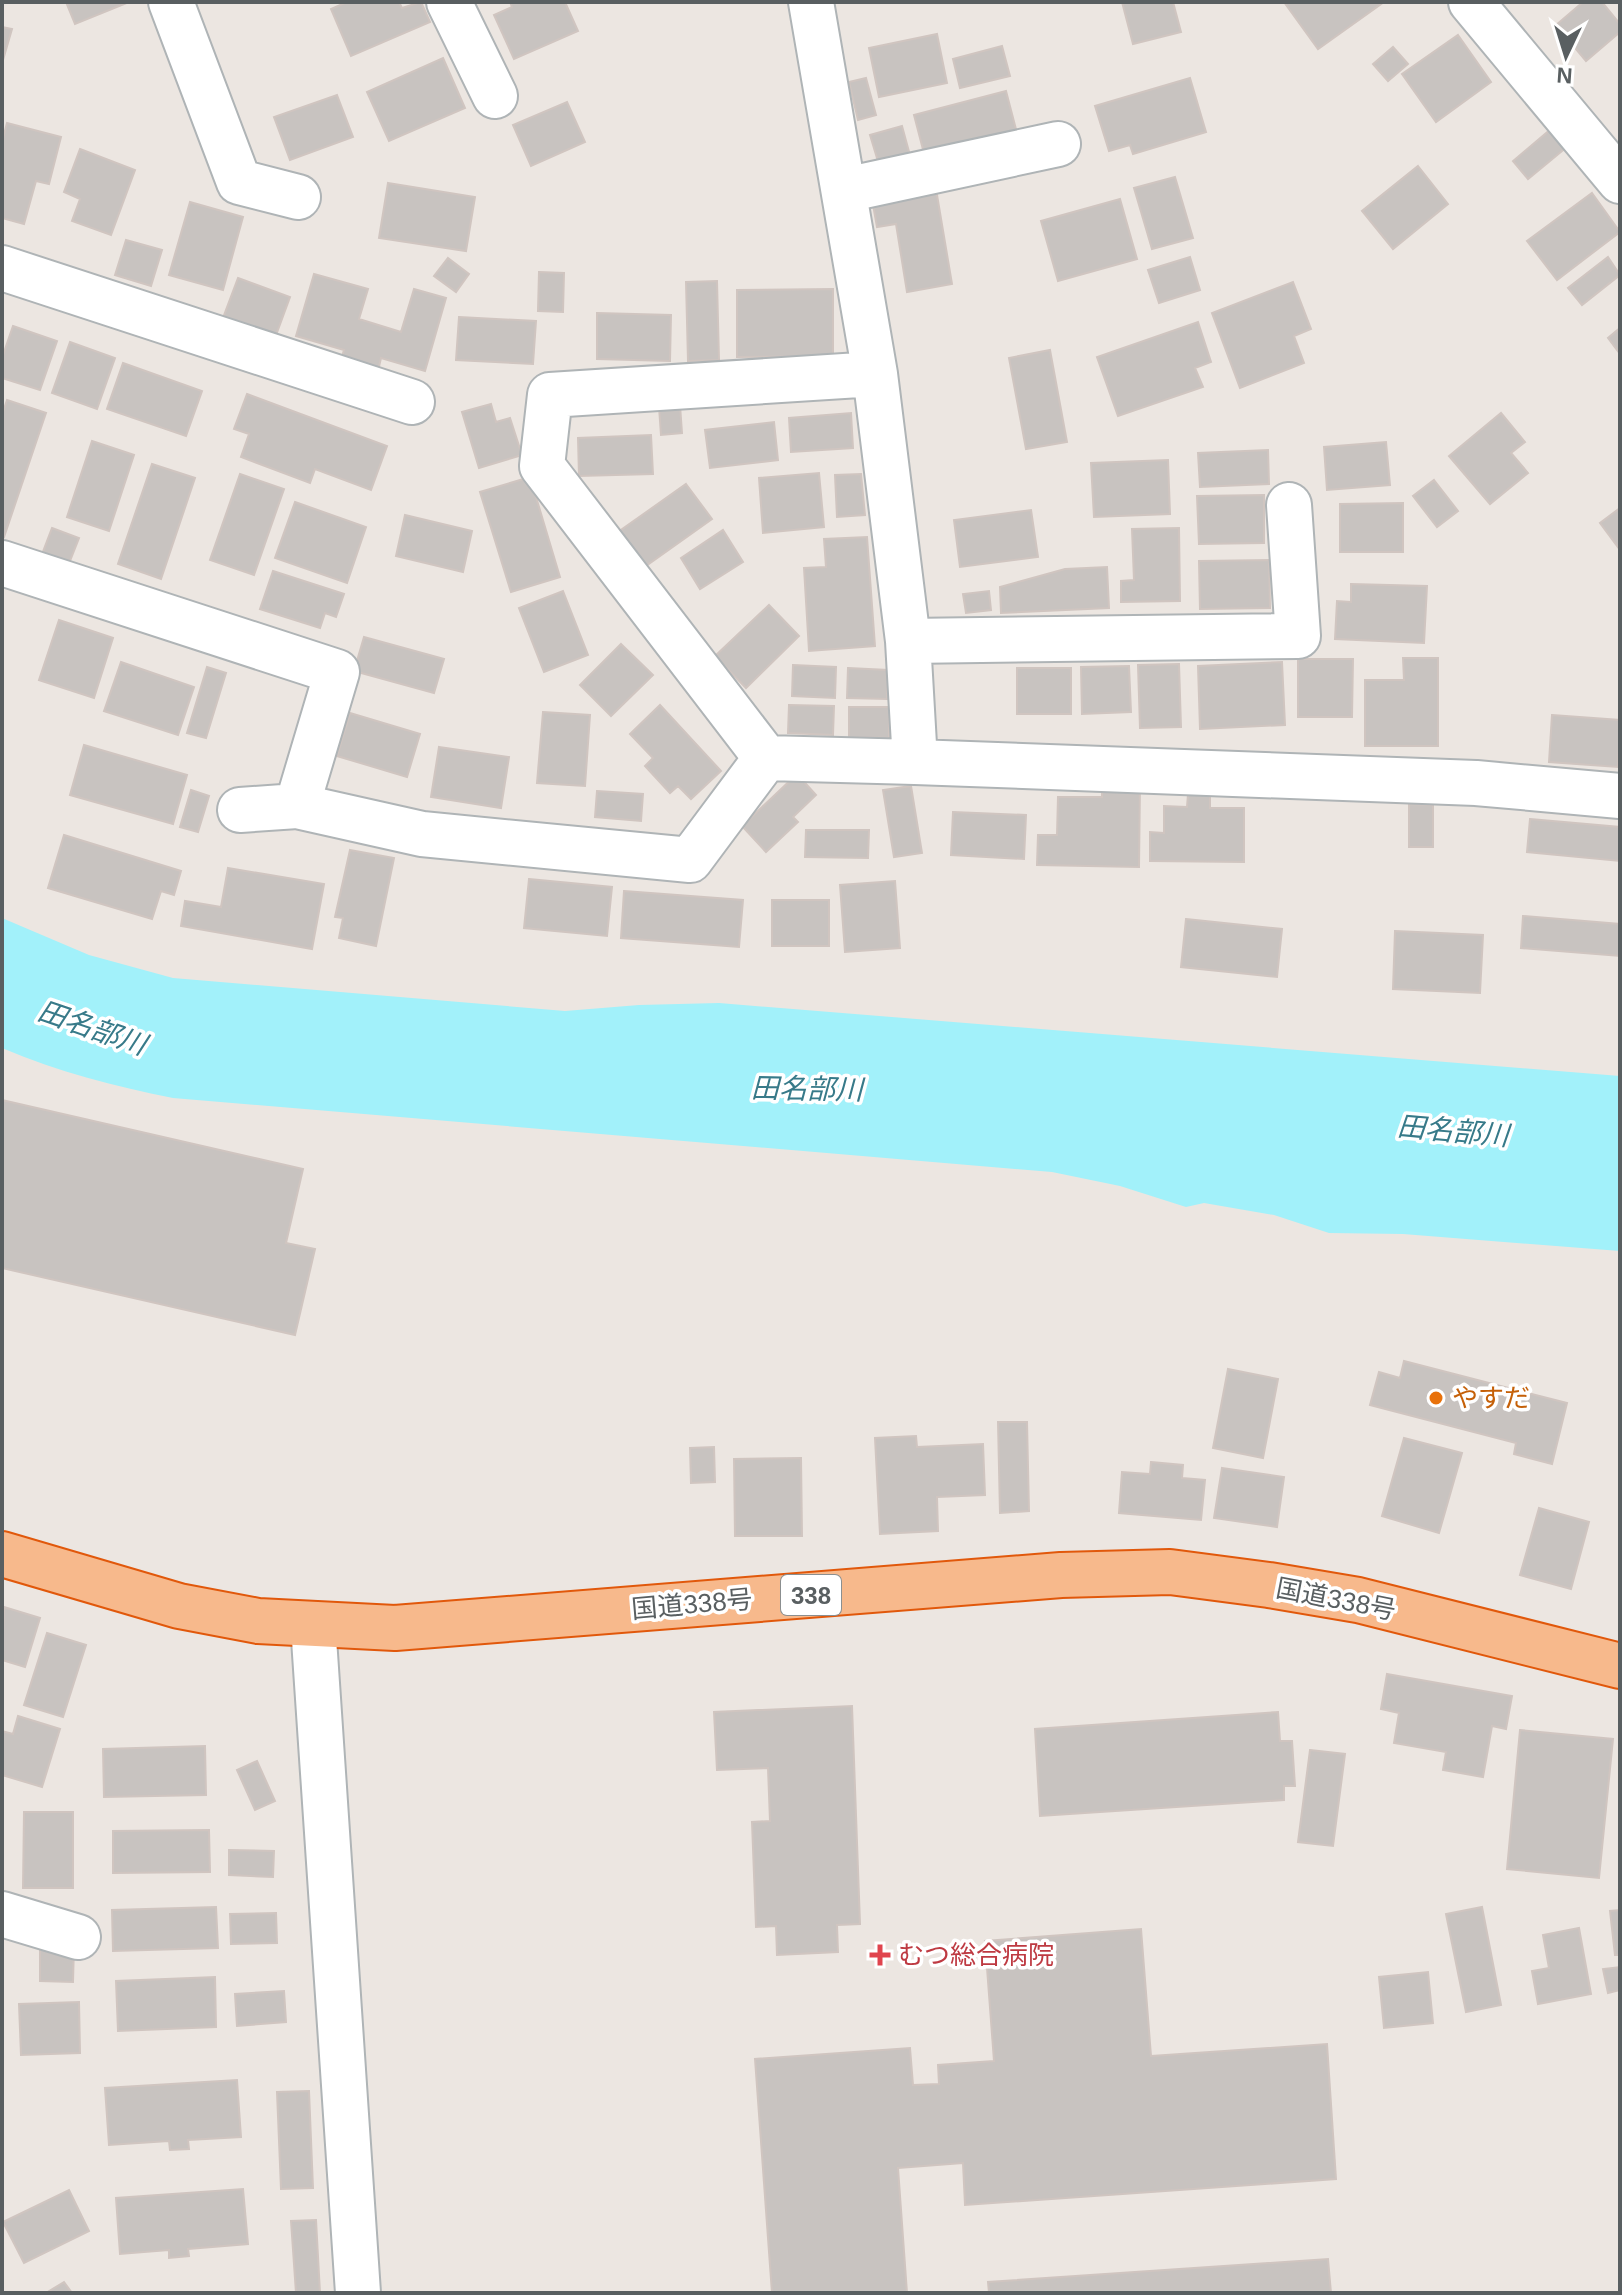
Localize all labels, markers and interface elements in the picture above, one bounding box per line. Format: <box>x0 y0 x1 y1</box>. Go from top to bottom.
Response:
north arrow <box>1526 16 1606 96</box>
text: N <box>1556 62 1573 88</box>
water label: 田名部川 <box>34 995 153 1062</box>
water label: 田名部川 <box>751 1073 866 1106</box>
water label: 田名部川 <box>1396 1111 1513 1152</box>
place label: やすだ <box>1452 1383 1530 1413</box>
marker: やすだ <box>1427 1389 1445 1407</box>
street label: 国道338号 <box>1274 1573 1398 1625</box>
road number: 338 <box>781 1575 841 1615</box>
street label: 国道338号 <box>630 1584 754 1624</box>
place label: むつ総合病院 <box>898 1940 1054 1970</box>
marker: むつ総合病院 <box>869 1944 891 1966</box>

